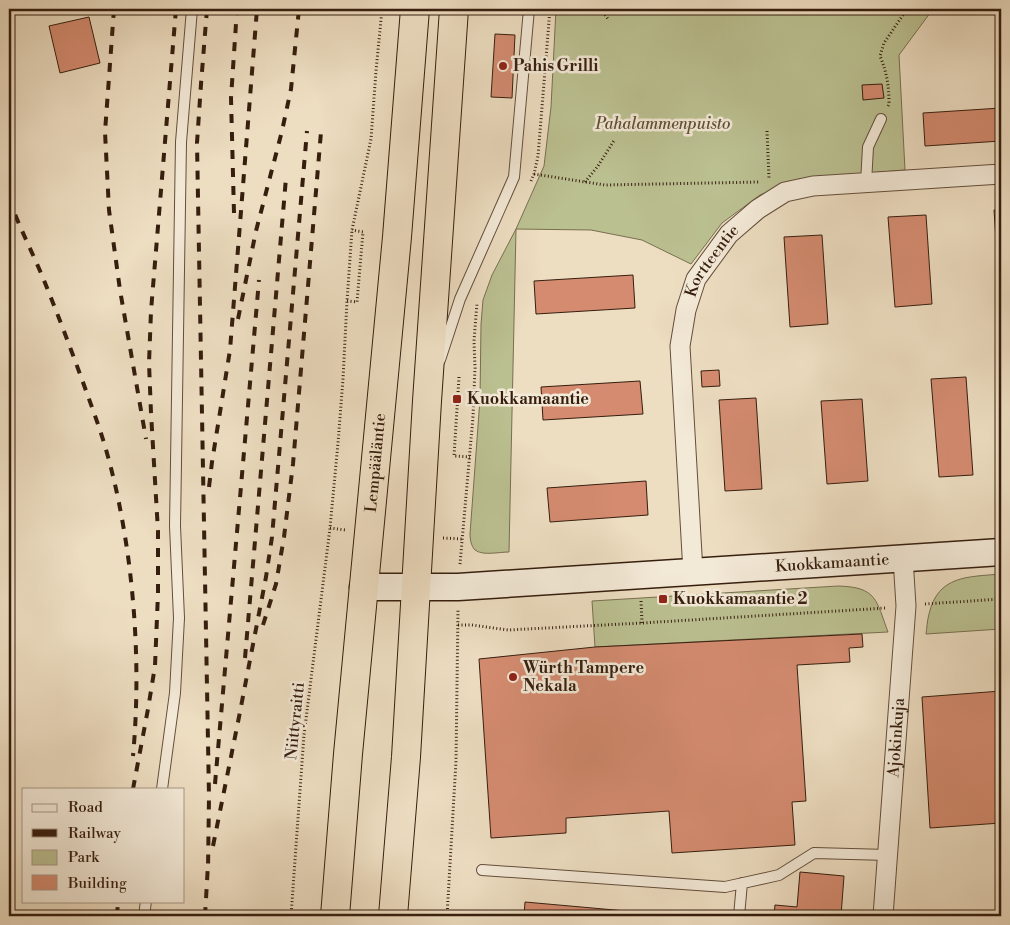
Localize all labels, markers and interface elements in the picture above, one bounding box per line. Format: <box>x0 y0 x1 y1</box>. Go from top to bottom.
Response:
place label: Pahis Grilli <box>513 56 598 76</box>
marker: Pahis Grilli <box>497 60 509 72</box>
park label: Pahalammenpuisto <box>594 114 731 134</box>
street label: Kortteentie <box>681 220 743 300</box>
place label: Kuokkamaantie <box>467 389 589 409</box>
marker: Kuokkamaantie <box>451 393 463 405</box>
street label: Lempääläntie <box>361 412 390 513</box>
street label: Kuokkamaantie <box>775 549 890 577</box>
place label: Kuokkamaantie 2 <box>673 589 807 609</box>
marker: Kuokkamaantie 2 <box>657 593 669 605</box>
place label: Würth Tampere Nekala <box>522 658 645 696</box>
marker: Würth Tampere Nekala <box>507 671 519 683</box>
street label: Niittyraitti <box>281 681 309 761</box>
street label: Ajokinkuja <box>883 696 909 779</box>
legend <box>22 788 185 902</box>
text: Road <box>68 798 103 817</box>
text: Railway <box>68 824 122 843</box>
text: Park <box>68 848 100 867</box>
text: Building <box>67 874 127 893</box>

